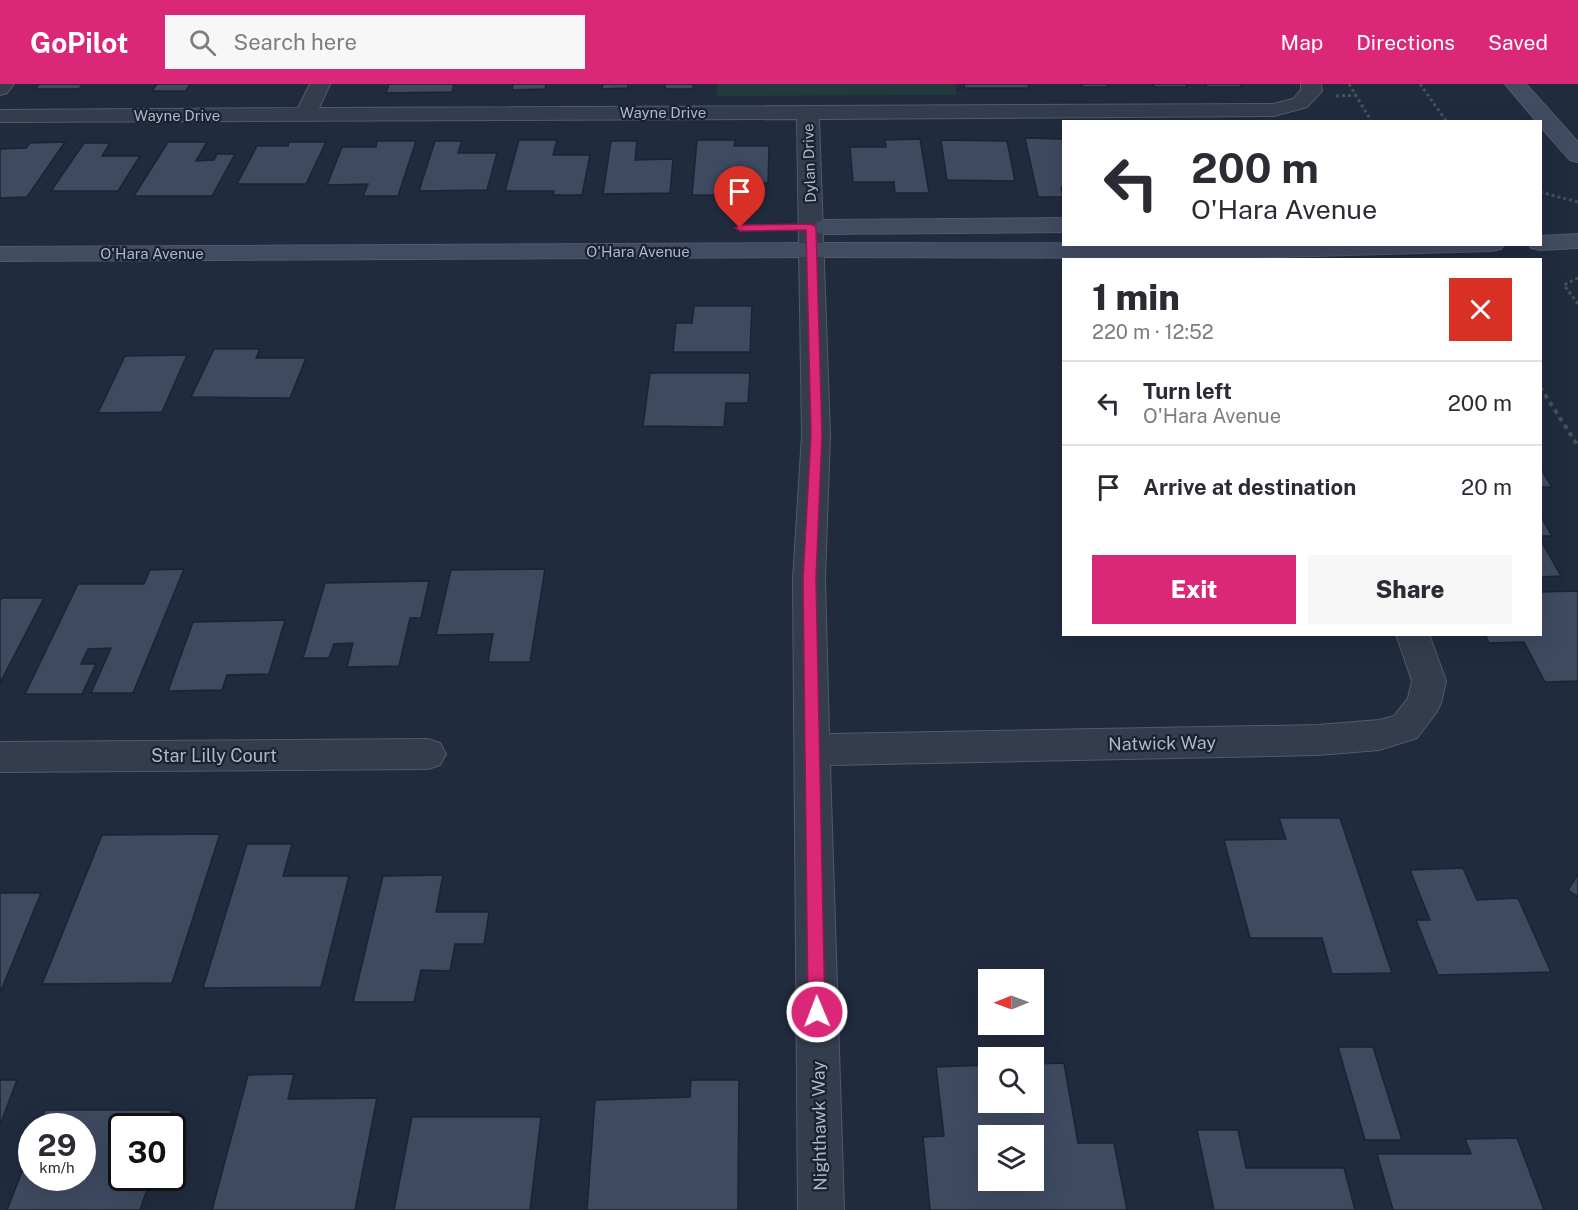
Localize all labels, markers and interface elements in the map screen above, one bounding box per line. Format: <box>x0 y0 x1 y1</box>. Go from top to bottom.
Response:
search box <box>165 15 585 69</box>
text: GoPilot <box>30 26 129 59</box>
icon: search <box>186 26 219 59</box>
text: Search here <box>234 29 357 55</box>
text: Map <box>1281 30 1323 55</box>
text: Directions <box>1356 30 1455 55</box>
text: Saved <box>1488 30 1548 55</box>
street label: Wayne Drive <box>620 104 706 121</box>
street label: Wayne Drive <box>134 107 220 124</box>
street label: Dylan Drive <box>799 123 819 203</box>
text: 200 m <box>1191 143 1319 192</box>
icon: left <box>1092 144 1170 222</box>
pin <box>714 166 765 228</box>
icon: arrive <box>723 175 756 208</box>
text: O'Hara Avenue <box>1191 193 1377 225</box>
street label: O'Hara Avenue <box>586 243 690 260</box>
street label: O'Hara Avenue <box>100 245 204 262</box>
text: 1 min <box>1092 276 1180 318</box>
button: close <box>1449 278 1512 341</box>
text: 220 m · 12:52 <box>1092 320 1214 344</box>
text: Turn left <box>1143 378 1232 404</box>
icon: left <box>1092 387 1125 420</box>
text: 200 m <box>1448 390 1512 416</box>
text: O'Hara Avenue <box>1143 404 1281 428</box>
icon: arrive <box>1092 471 1125 504</box>
text: Arrive at destination <box>1143 474 1356 500</box>
text: 20 m <box>1461 474 1512 500</box>
button: Exit <box>1092 555 1296 624</box>
button: Share <box>1308 555 1512 624</box>
street label: Natwick Way <box>1108 732 1217 754</box>
street label: Star Lilly Court <box>151 745 277 766</box>
north arrow <box>978 969 1044 1035</box>
map controls <box>978 969 1044 1191</box>
position arrow <box>785 980 849 1044</box>
button: search <box>978 1047 1044 1113</box>
street label: Nighthawk Way <box>807 1060 831 1191</box>
speed limit sign: 30 <box>108 1113 186 1191</box>
button: layers <box>978 1125 1044 1191</box>
text: 29 <box>38 1127 76 1163</box>
text: km/h <box>39 1159 75 1176</box>

